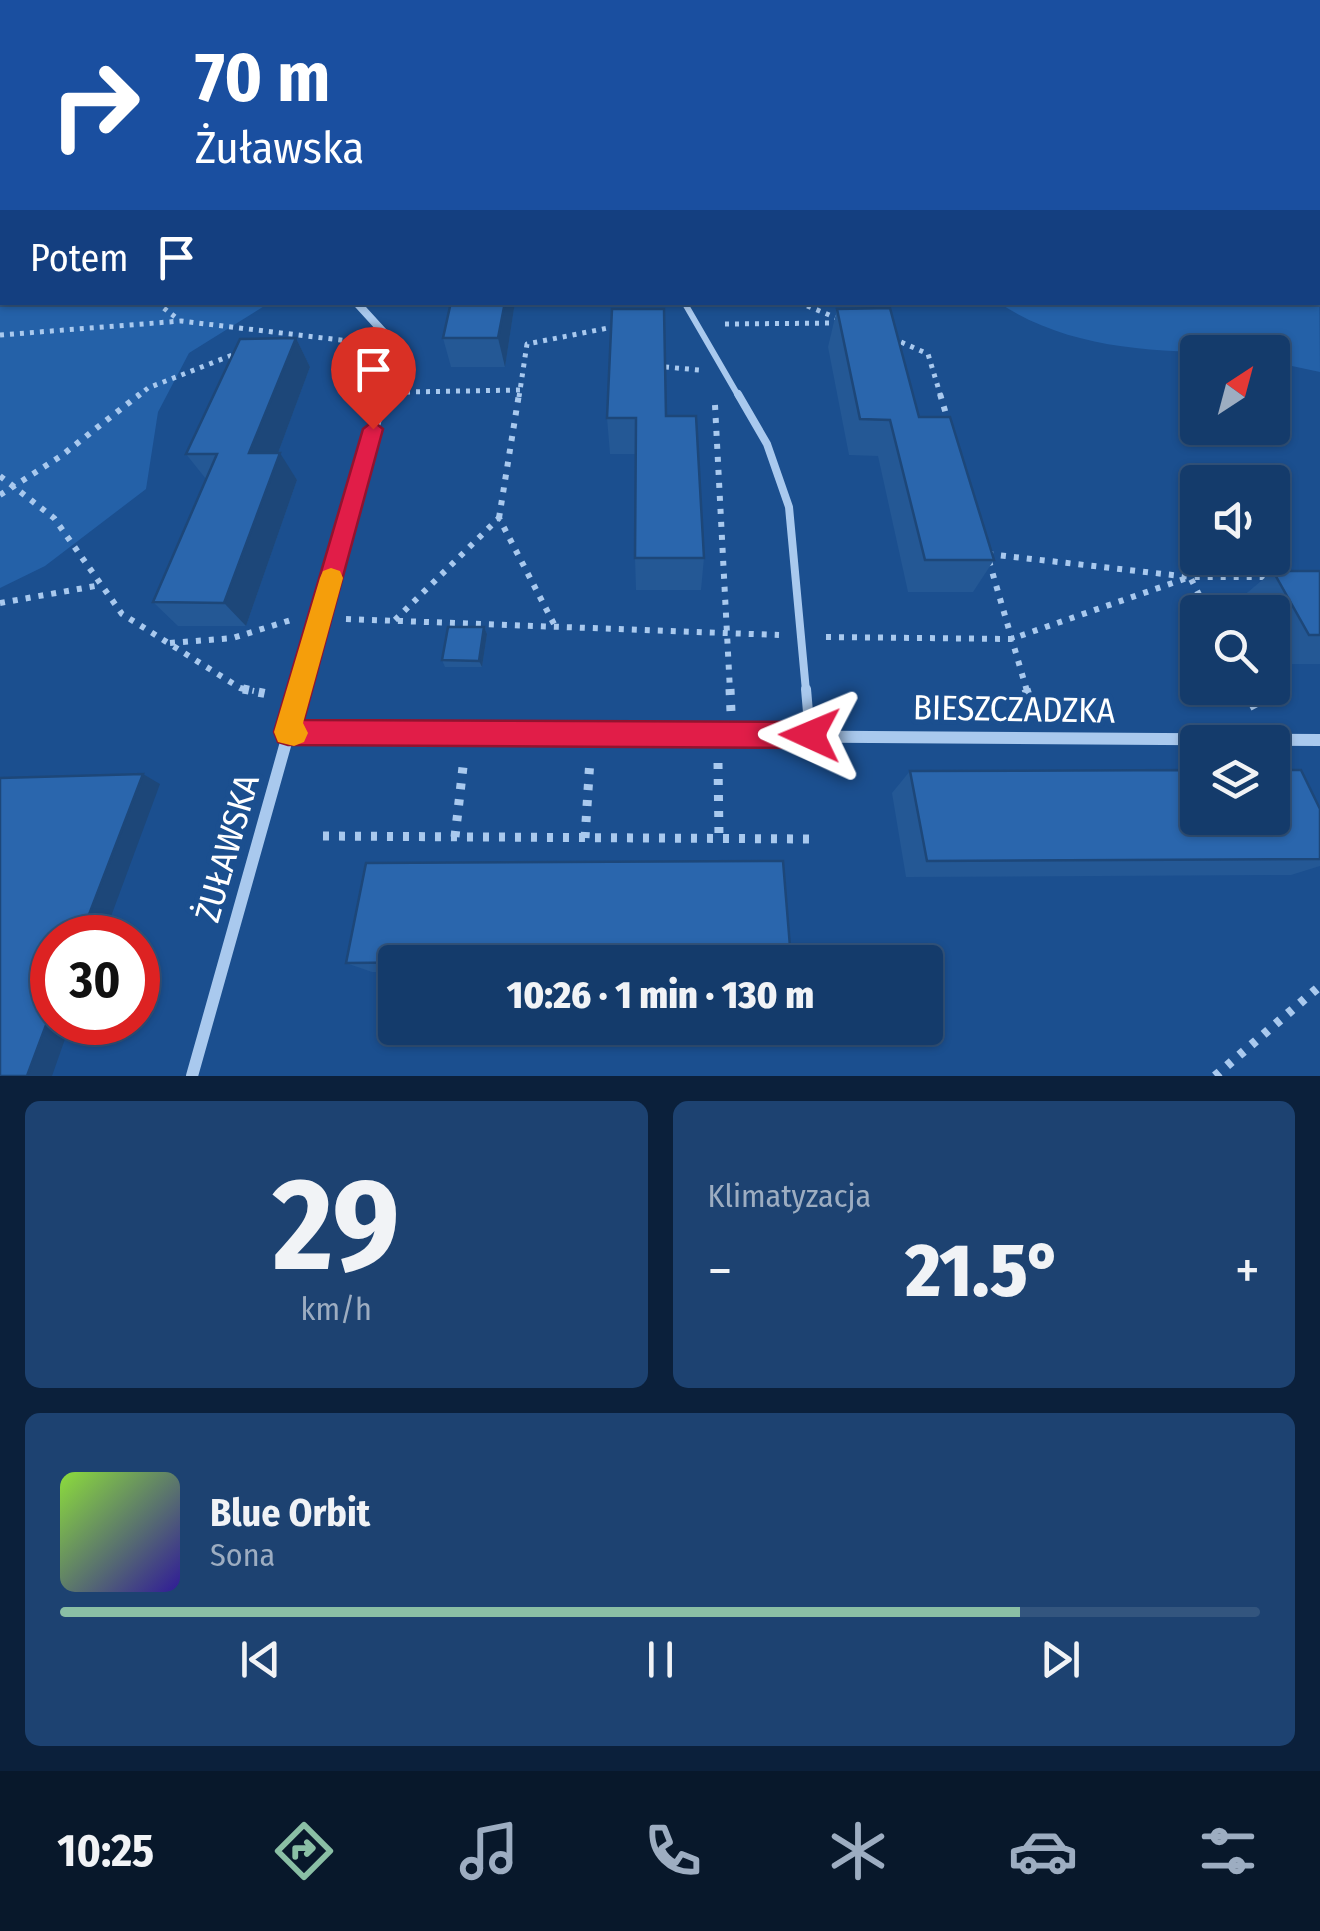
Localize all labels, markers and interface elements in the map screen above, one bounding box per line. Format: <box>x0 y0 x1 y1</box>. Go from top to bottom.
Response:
text: 70 m <box>195 36 330 120</box>
icon: right <box>30 40 160 170</box>
text: Żuławska <box>195 121 364 175</box>
icon: arrive <box>149 230 204 285</box>
text: Potem <box>30 235 129 281</box>
pin <box>331 327 416 430</box>
north arrow <box>1180 335 1290 445</box>
map controls <box>1180 335 1290 835</box>
icon: arrive <box>346 342 401 397</box>
button: sound <box>1180 465 1290 575</box>
button: search <box>1180 595 1290 705</box>
position arrow <box>758 683 862 787</box>
street label: BIESZCZADZKA <box>913 686 1116 732</box>
button: layers <box>1180 725 1290 835</box>
street label: ŻUŁAWSKA <box>186 769 268 927</box>
speed limit sign: 30 <box>30 915 160 1045</box>
text: 10:26 · 1 min · 130 m <box>507 972 814 1018</box>
text: 29 <box>273 1147 400 1303</box>
text: Klimatyzacja <box>708 1177 871 1215</box>
text: 21.5° <box>905 1226 1062 1316</box>
text: − <box>708 1238 732 1304</box>
text: + <box>1235 1238 1260 1304</box>
text: km/h <box>301 1290 372 1328</box>
text: Blue Orbit <box>210 1490 370 1536</box>
text: Sona <box>210 1536 275 1574</box>
icon: previous <box>233 1632 288 1687</box>
icon: pause <box>633 1632 688 1687</box>
icon: next <box>1033 1632 1088 1687</box>
icon: directions <box>269 1816 339 1886</box>
icon: music <box>454 1816 524 1886</box>
icon: phone <box>638 1816 708 1886</box>
icon: climate <box>823 1816 893 1886</box>
icon: car <box>1008 1816 1078 1886</box>
icon: filters <box>1193 1816 1263 1886</box>
text: 10:25 <box>57 1824 154 1878</box>

